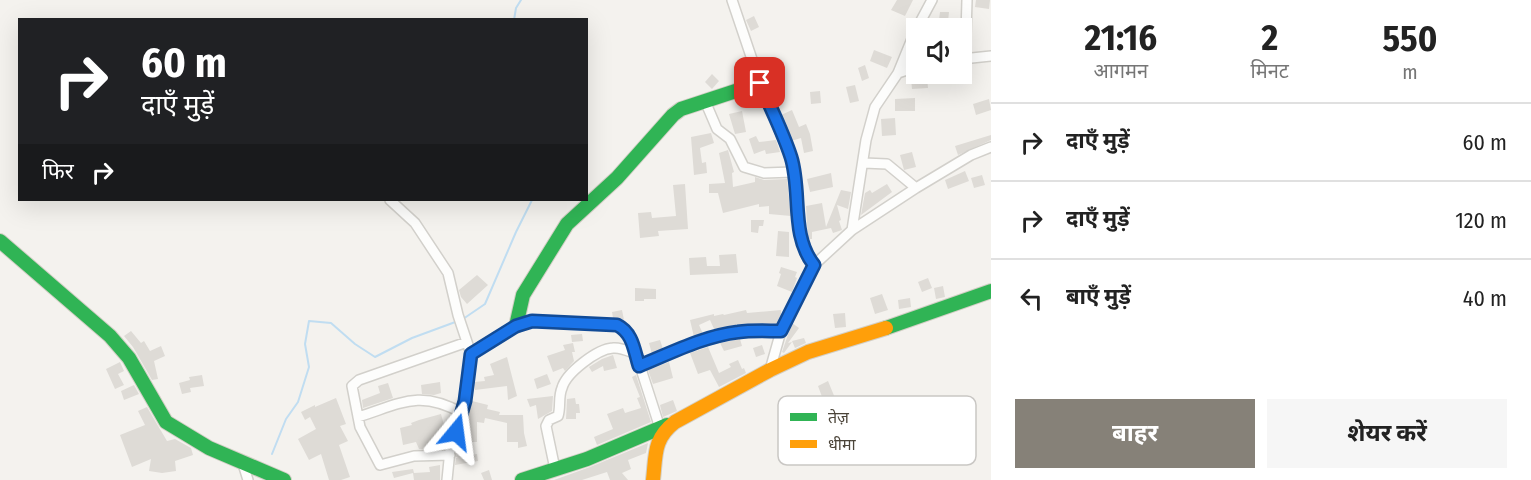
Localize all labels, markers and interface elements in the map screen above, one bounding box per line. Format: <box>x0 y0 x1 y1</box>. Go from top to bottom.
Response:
text: 21:16 <box>1085 16 1157 60</box>
text: 2 <box>1261 16 1278 60</box>
text: 550 <box>1383 17 1437 61</box>
map controls <box>906 18 972 84</box>
button: sound <box>906 18 972 84</box>
text: 60 m <box>141 38 227 88</box>
icon: right <box>42 42 120 120</box>
pin <box>734 57 785 108</box>
text: आगमन <box>1093 59 1148 83</box>
text: मिनट <box>1251 59 1289 83</box>
text: m <box>1402 60 1418 84</box>
icon: arrive <box>743 66 776 99</box>
text: दाएँ मुड़ें <box>141 89 214 121</box>
icon: right <box>1015 126 1048 159</box>
text: दाएँ मुड़ें <box>1066 127 1130 154</box>
text: 60 m <box>1463 129 1507 156</box>
icon: right <box>86 156 119 189</box>
text: फिर <box>42 158 74 185</box>
icon: right <box>1015 204 1048 237</box>
text: दाएँ मुड़ें <box>1066 205 1130 232</box>
text: 120 m <box>1455 207 1507 234</box>
icon: left <box>1015 282 1048 315</box>
text: बाएँ मुड़ें <box>1066 283 1131 310</box>
text: 40 m <box>1463 285 1507 312</box>
legend <box>778 396 976 465</box>
button: बाहर <box>1015 399 1255 468</box>
button: शेयर करें <box>1267 399 1507 468</box>
position arrow <box>424 400 488 464</box>
text: तेज़ <box>828 408 850 427</box>
text: धीमा <box>828 435 857 454</box>

